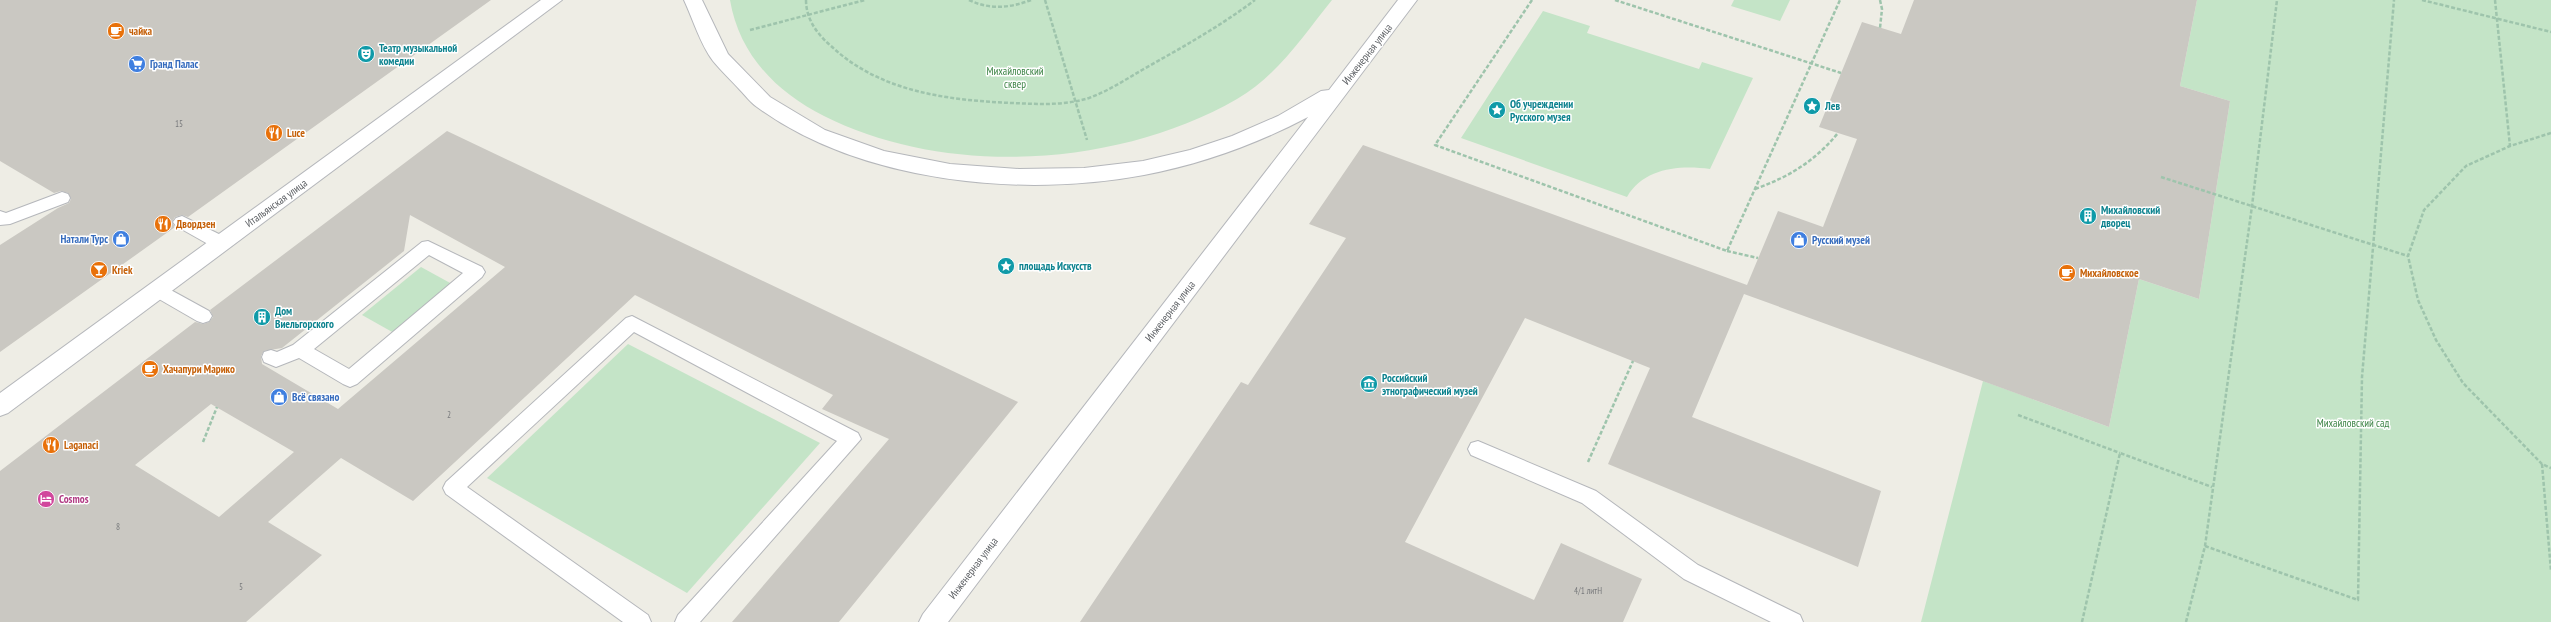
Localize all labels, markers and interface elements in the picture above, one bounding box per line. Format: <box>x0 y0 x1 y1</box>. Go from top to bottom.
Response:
cafe icon: чайка <box>106 21 126 41</box>
street label: Инженерная улица <box>1339 21 1395 87</box>
place label: чайка <box>129 24 153 38</box>
place label: Театр музыкальной комедии <box>379 41 457 68</box>
theatre icon: Театр музыкальной комедии <box>356 44 376 64</box>
supermarket icon: Гранд Палас <box>127 54 147 74</box>
place label: Гранд Палас <box>150 57 199 71</box>
park label: Михайловский сквер <box>986 64 1044 91</box>
place icon: Лев <box>1802 96 1822 116</box>
place label: Об учреждении Русского музея <box>1510 97 1573 124</box>
place label: Лев <box>1824 99 1840 113</box>
place icon: Об учреждении Русского музея <box>1487 100 1507 120</box>
house number: 15 <box>175 118 183 129</box>
restaurant icon: Luce <box>264 123 284 143</box>
place label: Luce <box>287 126 305 140</box>
street label: Итальянская улица <box>242 176 310 230</box>
place label: Михайловский дворец <box>2100 203 2160 230</box>
building icon: Михайловский дворец <box>2078 206 2098 226</box>
restaurant icon: Двордзен <box>153 214 173 234</box>
place label: Двордзен <box>176 217 216 231</box>
shop icon: Натали Турс <box>111 229 131 249</box>
shop icon: Русский музей <box>1789 230 1809 250</box>
place label: Натали Турс <box>60 232 108 246</box>
place label: Русский музей <box>1812 233 1870 247</box>
place icon: площадь Искусств <box>996 256 1016 276</box>
place label: площадь Искусств <box>1019 259 1092 273</box>
bar icon: Kriek <box>89 260 109 280</box>
place label: Kriek <box>112 263 133 277</box>
cafe icon: Михайловское <box>2057 263 2077 283</box>
place label: Михайловское <box>2080 266 2139 280</box>
street label: Инженерная улица <box>1142 278 1198 344</box>
place label: Дом Виельгорского <box>275 304 334 331</box>
building icon: Дом Виельгорского <box>252 307 272 327</box>
cafe icon: Хачапури Марико <box>140 359 160 379</box>
place label: Хачапури Марико <box>163 362 235 376</box>
place label: Российский этнографический музей <box>1382 371 1478 398</box>
museum icon: Российский этнографический музей <box>1359 374 1379 394</box>
shop icon: Всё связано <box>269 387 289 407</box>
place label: Всё связано <box>292 390 339 404</box>
house number: 2 <box>447 409 451 420</box>
park label: Михайловский сад <box>2317 416 2389 430</box>
restaurant icon: Laganaci <box>41 435 61 455</box>
place label: Laganaci <box>64 438 99 452</box>
hotel icon: Cosmos <box>36 489 56 509</box>
place label: Cosmos <box>59 492 89 506</box>
house number: 8 <box>116 521 120 532</box>
street label: Инженерная улица <box>945 534 1001 602</box>
house number: 5 <box>239 581 243 592</box>
house number: 4/1 литН <box>1574 585 1602 596</box>

